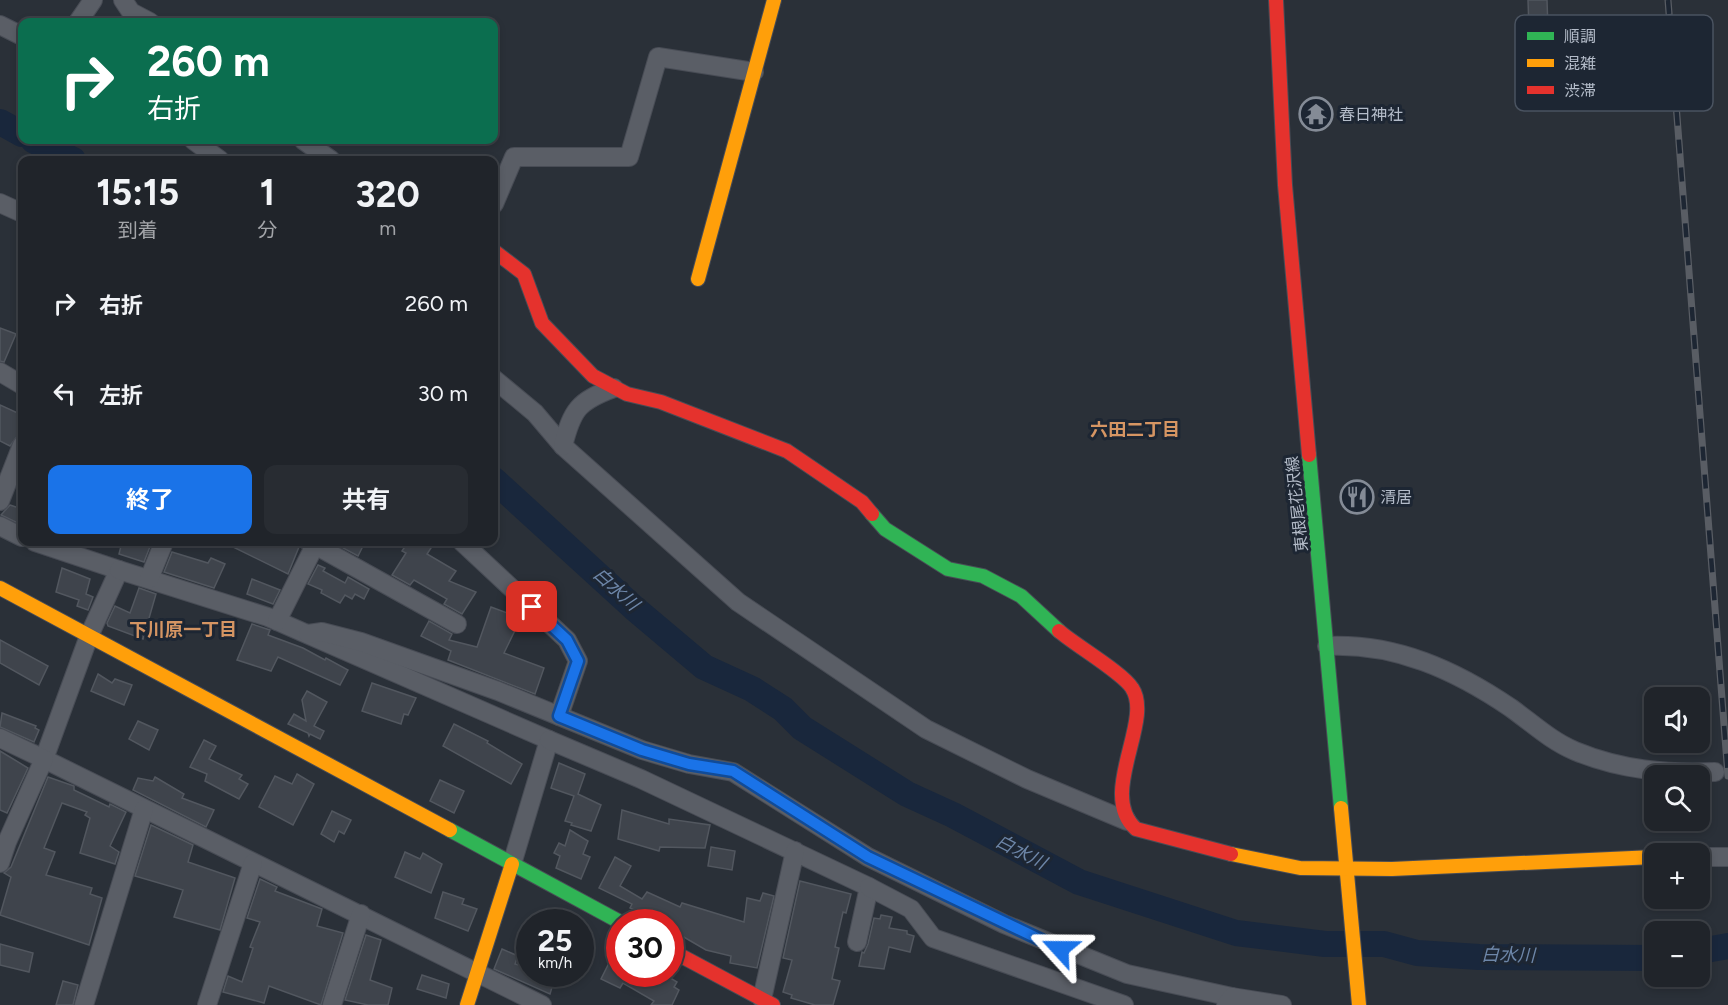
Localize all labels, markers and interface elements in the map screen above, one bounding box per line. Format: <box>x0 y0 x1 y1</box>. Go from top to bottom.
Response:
legend <box>1515 15 1713 111</box>
text: 順調 <box>1564 27 1596 46</box>
text: 260 m <box>147 36 270 87</box>
icon: right <box>48 42 126 120</box>
text: 混雑 <box>1564 54 1596 73</box>
text: 渋滞 <box>1564 81 1596 100</box>
text: 右折 <box>147 92 201 125</box>
temple icon: 春日神社 <box>1298 96 1334 132</box>
place label: 春日神社 <box>1339 105 1403 124</box>
text: 15:15 <box>96 171 179 214</box>
text: 1 <box>260 171 275 214</box>
text: 320 <box>356 173 420 216</box>
text: m <box>379 216 396 240</box>
text: 到着 <box>118 218 158 242</box>
text: 分 <box>257 218 277 242</box>
icon: right <box>48 287 81 320</box>
text: 260 m <box>405 290 468 317</box>
text: 右折 <box>99 292 143 319</box>
icon: left <box>48 377 81 410</box>
text: 30 m <box>418 380 468 407</box>
text: 左折 <box>99 382 143 409</box>
district label: 六田二丁目 <box>1090 419 1180 441</box>
street label: 東根尾花沢線 <box>1283 455 1311 553</box>
button: 終了 <box>48 465 252 534</box>
button: 共有 <box>264 465 468 534</box>
restaurant icon: 清居 <box>1339 479 1375 515</box>
place label: 清居 <box>1380 488 1412 507</box>
water label: 白水川 <box>589 563 645 617</box>
pin <box>506 581 557 632</box>
icon: arrive <box>515 590 548 623</box>
district label: 下川原一丁目 <box>129 619 237 641</box>
map controls <box>1644 687 1710 987</box>
button: sound <box>1644 687 1710 753</box>
button: search <box>1644 765 1710 831</box>
water label: 白水川 <box>992 830 1052 875</box>
button: + <box>1644 843 1710 909</box>
speed limit sign: 30 <box>606 909 684 987</box>
position arrow <box>1028 917 1092 981</box>
button: − <box>1644 921 1710 987</box>
text: 25 <box>538 922 572 959</box>
water label: 白水川 <box>1481 944 1537 967</box>
text: km/h <box>538 954 572 972</box>

